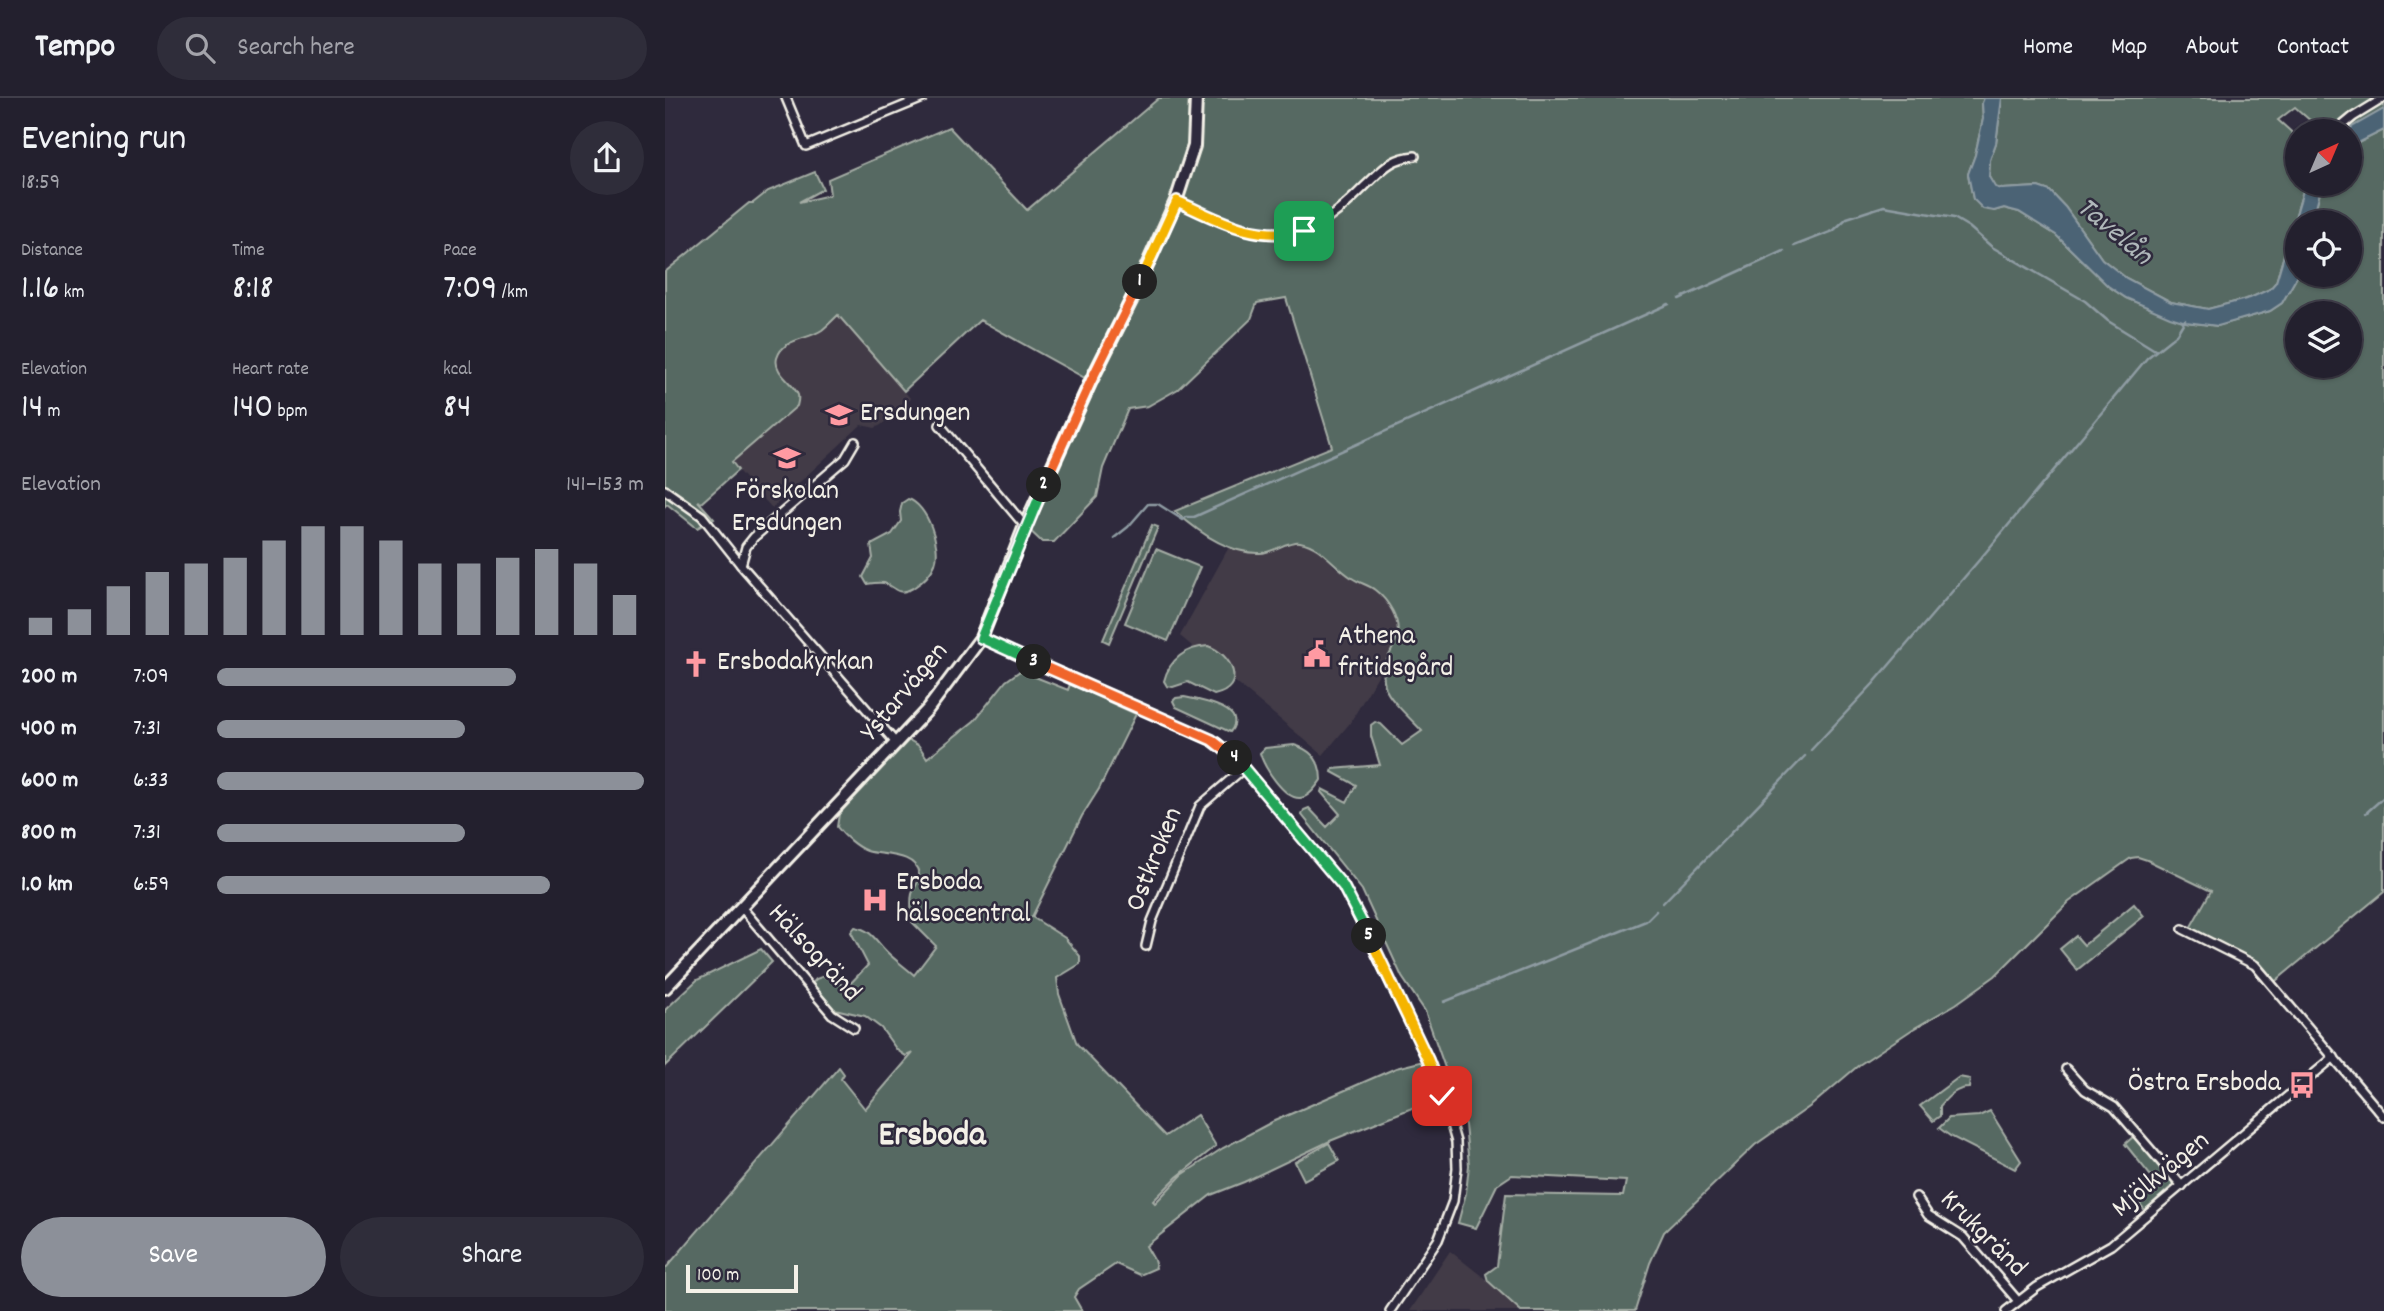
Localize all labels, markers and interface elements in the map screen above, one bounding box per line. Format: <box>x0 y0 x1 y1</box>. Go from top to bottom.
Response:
search box <box>157 17 647 80</box>
text: Tempo <box>35 25 115 72</box>
icon: search <box>181 29 219 67</box>
text: Search here <box>237 30 355 67</box>
text: Home <box>2023 31 2073 65</box>
text: Map <box>2111 31 2147 65</box>
text: About <box>2185 31 2239 65</box>
text: Contact <box>2277 31 2349 65</box>
text: Evening run <box>21 113 186 168</box>
north arrow <box>2285 119 2363 196</box>
map controls <box>2285 119 2362 378</box>
button: share <box>570 121 644 195</box>
text: 18:59 <box>21 167 60 200</box>
water label: Tavelån <box>2066 188 2161 278</box>
pin <box>1274 201 1334 261</box>
button: locate <box>2285 210 2362 287</box>
icon: arrive <box>1285 212 1323 250</box>
text: Distance <box>21 238 83 265</box>
text: Time <box>232 238 265 265</box>
text: Pace <box>443 238 477 265</box>
pin: 1 <box>1123 264 1157 300</box>
text: 1.16 <box>21 265 59 315</box>
text: 8:18 <box>232 265 274 315</box>
text: 7:09 <box>443 265 497 315</box>
text: 1 <box>1137 268 1142 295</box>
text: km <box>59 280 85 307</box>
text: /km <box>497 280 528 307</box>
button: layers <box>2285 301 2362 378</box>
text: Elevation <box>21 357 87 384</box>
text: Heart rate <box>232 357 309 384</box>
text: kcal <box>443 357 472 384</box>
text: 14 <box>21 384 43 434</box>
text: 140 <box>232 384 273 434</box>
text: 84 <box>443 384 472 434</box>
place label: Ersdungen <box>860 395 971 435</box>
text: m <box>43 399 61 426</box>
text: bpm <box>273 399 308 426</box>
school or university icon: Ersdungen <box>824 400 854 430</box>
school or university icon: Förskolan Ersdungen <box>772 443 802 473</box>
pin: 2 <box>1027 468 1061 502</box>
text: Elevation <box>21 469 101 502</box>
text: 141–153 m <box>566 469 644 502</box>
text: 2 <box>1039 471 1048 498</box>
place label: Förskolan Ersdungen <box>732 473 842 545</box>
place label: Athena fritidsgård <box>1338 618 1454 690</box>
street label: Ystarvägen <box>852 635 960 751</box>
public building icon: Athena fritidsgård <box>1302 639 1332 669</box>
place label: Ersbodakyrkan <box>717 644 874 684</box>
pin: 3 <box>1017 644 1051 680</box>
text: 3 <box>1029 648 1038 675</box>
church icon: Ersbodakyrkan <box>681 649 711 679</box>
text: 200 m <box>21 661 77 694</box>
text: 7:09 <box>133 661 169 694</box>
text: 400 m <box>21 713 77 746</box>
text: 7:31 <box>133 713 161 746</box>
pin: 4 <box>1217 740 1253 776</box>
text: 4 <box>1231 744 1238 771</box>
text: 600 m <box>21 765 78 798</box>
text: 6:33 <box>133 765 169 798</box>
street label: Ostkroken <box>1117 802 1195 918</box>
text: 800 m <box>21 817 76 850</box>
text: 7:31 <box>133 817 161 850</box>
place label: Ersboda hälsocentral <box>896 864 1031 936</box>
text: 1.0 km <box>21 869 73 902</box>
text: 6:59 <box>133 869 169 902</box>
hospital icon: Ersboda hälsocentral <box>860 885 890 915</box>
street label: Hälsogränd <box>757 896 869 1012</box>
pin: 5 <box>1351 918 1387 954</box>
text: 5 <box>1364 922 1373 949</box>
place label: Östra Ersboda <box>2128 1065 2282 1105</box>
pin <box>1412 1066 1472 1126</box>
bus stop icon: Östra Ersboda <box>2287 1070 2317 1100</box>
icon: check <box>1423 1077 1461 1115</box>
district label: Ersboda <box>878 1112 987 1162</box>
street label: Mjölkvägen <box>2104 1123 2220 1229</box>
street label: Krukgränd <box>1929 1182 2035 1288</box>
button: Save <box>21 1217 326 1297</box>
button: Share <box>340 1217 644 1297</box>
scale bar <box>686 1262 798 1294</box>
text: 100 m <box>697 1263 739 1290</box>

